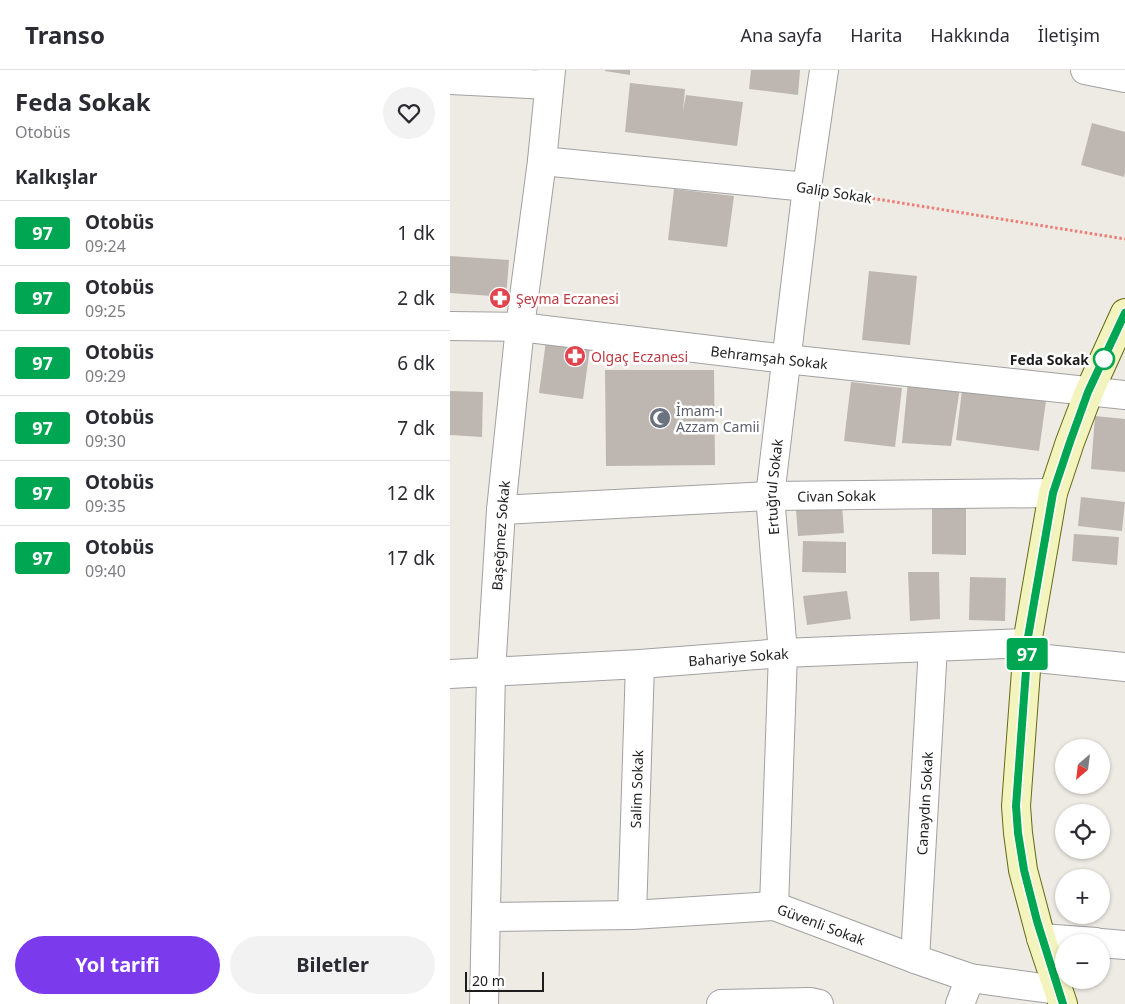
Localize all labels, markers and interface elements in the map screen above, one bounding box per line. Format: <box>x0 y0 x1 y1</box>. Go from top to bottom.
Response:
text: Transo <box>25 18 105 51</box>
text: Ana sayfa <box>741 23 822 47</box>
text: Harita <box>850 23 902 47</box>
text: Hakkında <box>930 23 1010 47</box>
text: İletişim <box>1038 23 1100 47</box>
text: Feda Sokak <box>15 85 151 118</box>
button: heart <box>383 87 435 139</box>
text: Otobüs <box>15 121 70 143</box>
text: Kalkışlar <box>15 164 97 190</box>
street label: Galip Sokak <box>795 177 874 207</box>
text: Otobüs <box>85 209 154 235</box>
text: 1 dk <box>397 220 435 246</box>
text: 97 <box>32 221 53 245</box>
text: 09:24 <box>85 235 126 257</box>
text: Otobüs <box>85 274 154 300</box>
text: 2 dk <box>397 285 435 311</box>
text: 97 <box>32 286 53 310</box>
pharmacy icon: Şeyma Eczanesi <box>488 286 512 310</box>
place label: Şeyma Eczanesi <box>516 289 619 308</box>
text: 09:25 <box>85 300 126 322</box>
text: Otobüs <box>85 339 154 365</box>
street label: Behramşah Sokak <box>709 340 829 373</box>
pharmacy icon: Olgaç Eczanesi <box>563 344 587 368</box>
place label: Olgaç Eczanesi <box>591 347 688 366</box>
marker: Feda Sokak <box>1093 348 1115 370</box>
text: 6 dk <box>397 350 435 376</box>
place label: Feda Sokak <box>1010 350 1089 369</box>
text: 97 <box>32 351 53 375</box>
text: 09:29 <box>85 365 126 387</box>
place label: İmam-ı Azzam Camii <box>676 401 760 436</box>
text: Otobüs <box>85 404 154 430</box>
mosque icon: İmam-ı Azzam Camii <box>648 406 672 430</box>
text: 7 dk <box>397 415 435 441</box>
text: 97 <box>32 416 53 440</box>
text: 09:30 <box>85 430 126 452</box>
street label: Ertuğrul Sokak <box>760 437 786 536</box>
text: Otobüs <box>85 469 154 495</box>
street label: Başeğmez Sokak <box>487 479 514 591</box>
text: 12 dk <box>386 480 435 506</box>
text: 97 <box>32 481 53 505</box>
street label: Civan Sokak <box>797 485 877 505</box>
text: 09:35 <box>85 495 126 517</box>
text: Otobüs <box>85 534 154 560</box>
text: 17 dk <box>386 545 435 571</box>
text: 97 <box>32 546 53 570</box>
text: 09:40 <box>85 560 126 582</box>
line badge: 97 <box>1004 638 1050 670</box>
text: 97 <box>1017 642 1037 666</box>
street label: Bahariye Sokak <box>688 643 790 670</box>
north arrow <box>1055 739 1110 794</box>
map controls <box>1055 739 1110 989</box>
street label: Salim Sokak <box>625 749 647 829</box>
street label: Canaydın Sokak <box>912 750 936 856</box>
button: locate <box>1055 804 1110 859</box>
button: + <box>1055 869 1110 924</box>
street label: Güvenli Sokak <box>775 899 869 949</box>
button: − <box>1055 934 1110 989</box>
button: Yol tarifi <box>15 936 220 994</box>
button: Biletler <box>230 936 435 994</box>
scale bar <box>465 969 544 992</box>
text: 20 m <box>472 971 505 990</box>

